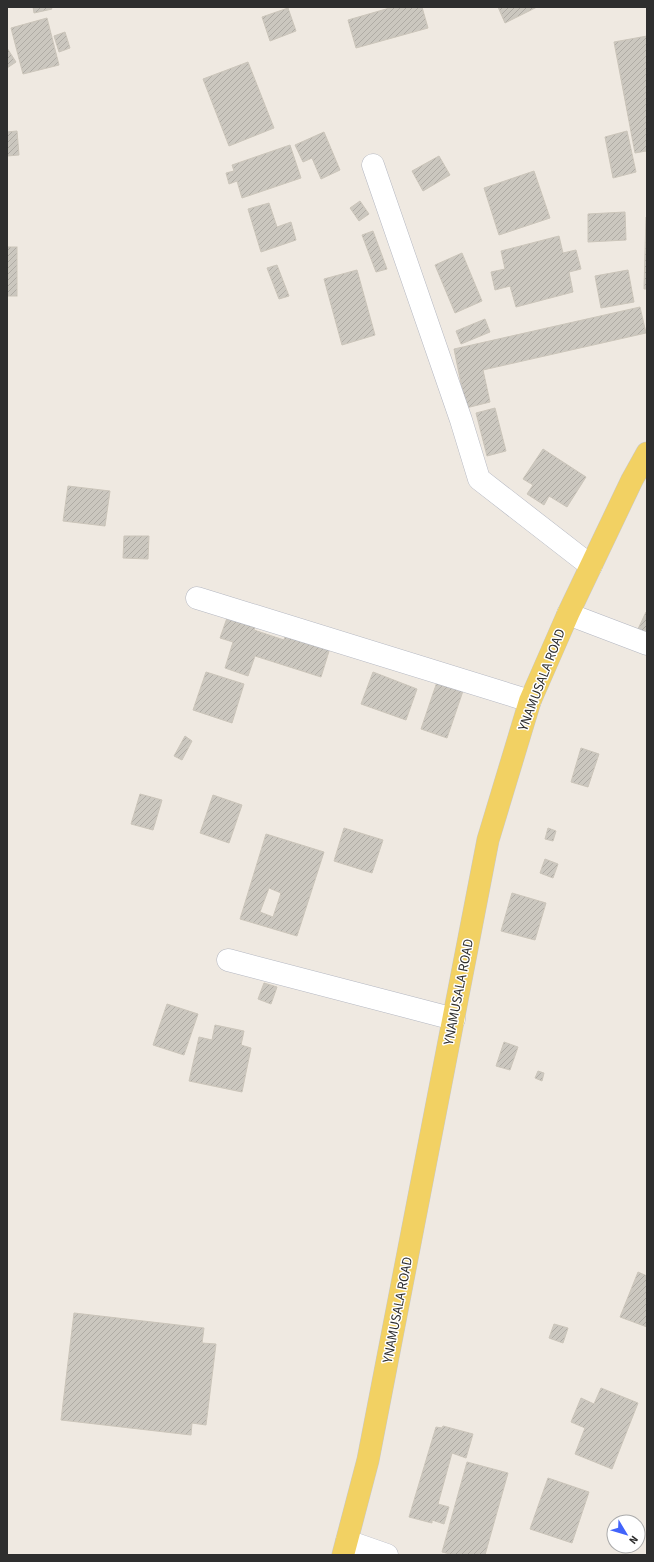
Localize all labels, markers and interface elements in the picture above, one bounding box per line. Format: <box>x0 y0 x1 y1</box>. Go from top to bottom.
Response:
street label: YNAMUSALA ROAD <box>513 626 571 735</box>
street label: YNAMUSALA ROAD <box>439 937 479 1048</box>
street label: YNAMUSALA ROAD <box>378 1255 418 1366</box>
north arrow <box>606 1514 646 1554</box>
text: N <box>625 1532 642 1547</box>

